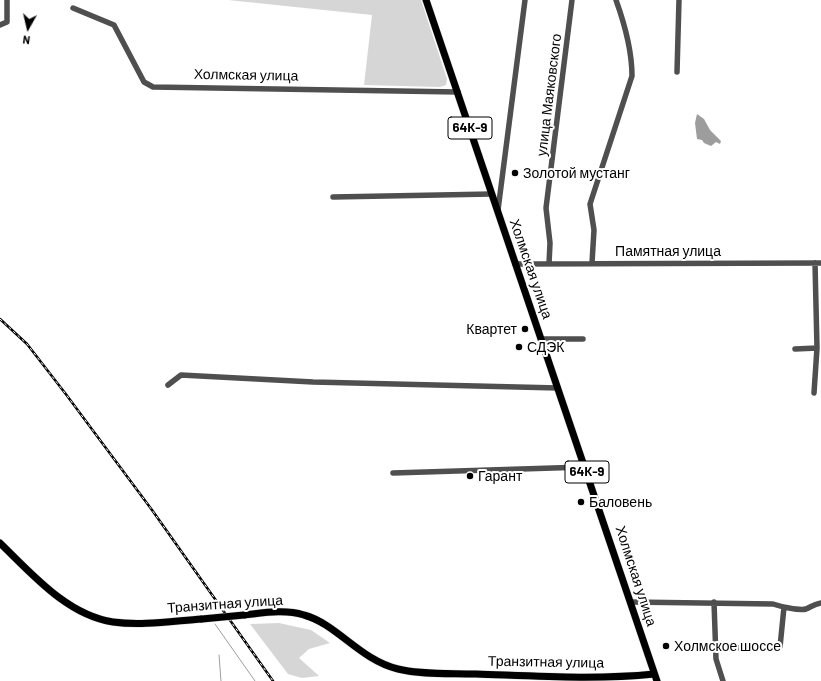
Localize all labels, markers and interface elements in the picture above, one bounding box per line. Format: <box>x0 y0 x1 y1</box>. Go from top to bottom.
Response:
north arrow <box>8 8 48 48</box>
text: N <box>22 33 31 47</box>
street label: улица Маяковского <box>533 33 565 157</box>
street label: Холмская улица <box>194 66 298 84</box>
road number: 64К-9 <box>448 117 492 139</box>
place label: Золотой мустанг <box>523 165 630 181</box>
marker: Золотой мустанг <box>510 168 520 178</box>
street label: Холмская улица <box>506 217 556 321</box>
street label: Памятная улица <box>615 243 721 259</box>
place label: Квартет <box>466 321 517 337</box>
marker: Квартет <box>520 324 530 334</box>
place label: СДЭК <box>527 339 565 355</box>
marker: СДЭК <box>514 342 524 352</box>
road number: 64К-9 <box>565 461 609 483</box>
place label: Гарант <box>478 468 522 484</box>
marker: Гарант <box>465 471 475 481</box>
place label: Баловень <box>589 494 652 510</box>
marker: Баловень <box>576 497 586 507</box>
street label: Холмская улица <box>612 524 660 628</box>
street label: Транзитная улица <box>167 592 283 616</box>
place label: Холмское шоссе <box>674 638 781 654</box>
marker: Холмское шоссе <box>661 641 671 651</box>
street label: Транзитная улица <box>488 653 604 671</box>

